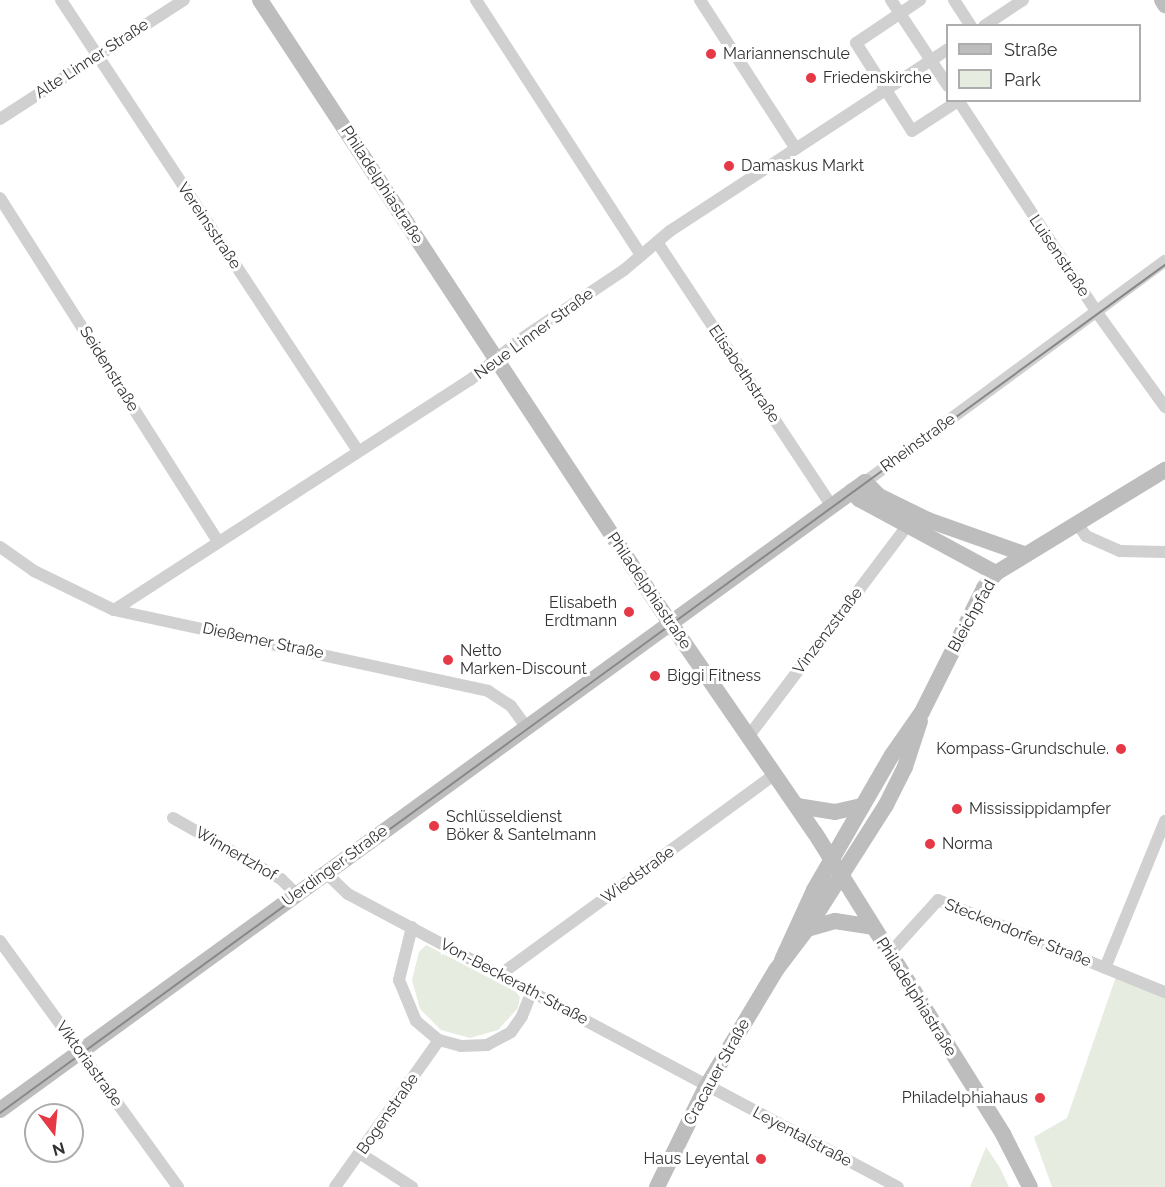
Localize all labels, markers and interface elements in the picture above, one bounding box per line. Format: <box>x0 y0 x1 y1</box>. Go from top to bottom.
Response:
street label: Alte Linner Straße <box>31 15 153 103</box>
legend <box>946 24 1141 102</box>
text: Straße <box>1004 39 1057 60</box>
place label: Mariannenschule <box>723 44 850 64</box>
marker: Mariannenschule <box>704 47 718 61</box>
place label: Friedenskirche <box>823 68 932 88</box>
text: Park <box>1004 69 1041 90</box>
marker: Friedenskirche <box>804 71 818 85</box>
street label: Philadelphiastraße <box>337 123 427 247</box>
place label: Damaskus Markt <box>741 156 864 176</box>
marker: Damaskus Markt <box>722 159 736 173</box>
street label: Vereinsstraße <box>173 179 245 273</box>
street label: Luisenstraße <box>1025 212 1093 300</box>
street label: Neue Linner Straße <box>471 284 597 384</box>
street label: Elisabethstraße <box>704 322 784 426</box>
street label: Seidenstraße <box>75 323 143 415</box>
street label: Rheinstraße <box>877 410 959 476</box>
street label: Philadelphiastraße <box>603 529 695 653</box>
street label: Bleichpfad <box>944 577 1000 655</box>
street label: Vinzenzstraße <box>789 584 867 678</box>
place label: Elisabeth Erdtmann <box>545 593 617 631</box>
marker: Elisabeth Erdtmann <box>622 605 636 619</box>
street label: Dießemer Straße <box>200 619 326 663</box>
place label: Netto Marken-Discount <box>460 641 587 679</box>
marker: Netto Marken-Discount <box>441 653 455 667</box>
place label: Biggi Fitness <box>667 666 761 686</box>
marker: Biggi Fitness <box>648 669 662 683</box>
place label: Kompass-Grundschule. <box>936 739 1109 759</box>
marker: Kompass-Grundschule. <box>1114 742 1128 756</box>
place label: Mississippidampfer <box>969 799 1111 819</box>
marker: Mississippidampfer <box>950 802 964 816</box>
place label: Schlüsseldienst Böker & Santelmann <box>446 807 597 845</box>
marker: Schlüsseldienst Böker & Santelmann <box>427 819 441 833</box>
street label: Uerdinger Straße <box>278 821 392 911</box>
street label: Winnertzhof <box>192 823 280 885</box>
place label: Norma <box>942 834 993 854</box>
marker: Norma <box>923 837 937 851</box>
street label: Wiedstraße <box>598 842 678 908</box>
street label: Steckendorfer Straße <box>942 895 1094 971</box>
street label: Philadelphiastraße <box>872 934 960 1060</box>
street label: Von-Beckerath-Straße <box>437 935 591 1029</box>
street label: Cracauer Straße <box>680 1015 754 1129</box>
street label: Viktoriastraße <box>52 1018 126 1110</box>
street label: Bogenstraße <box>353 1070 423 1158</box>
place label: Philadelphiahaus <box>902 1088 1028 1108</box>
marker: Philadelphiahaus <box>1033 1091 1047 1105</box>
north arrow <box>24 1103 84 1163</box>
street label: Leyentalstraße <box>749 1103 855 1171</box>
text: N <box>50 1138 67 1160</box>
place label: Haus Leyental <box>643 1149 749 1169</box>
marker: Haus Leyental <box>754 1152 768 1166</box>

